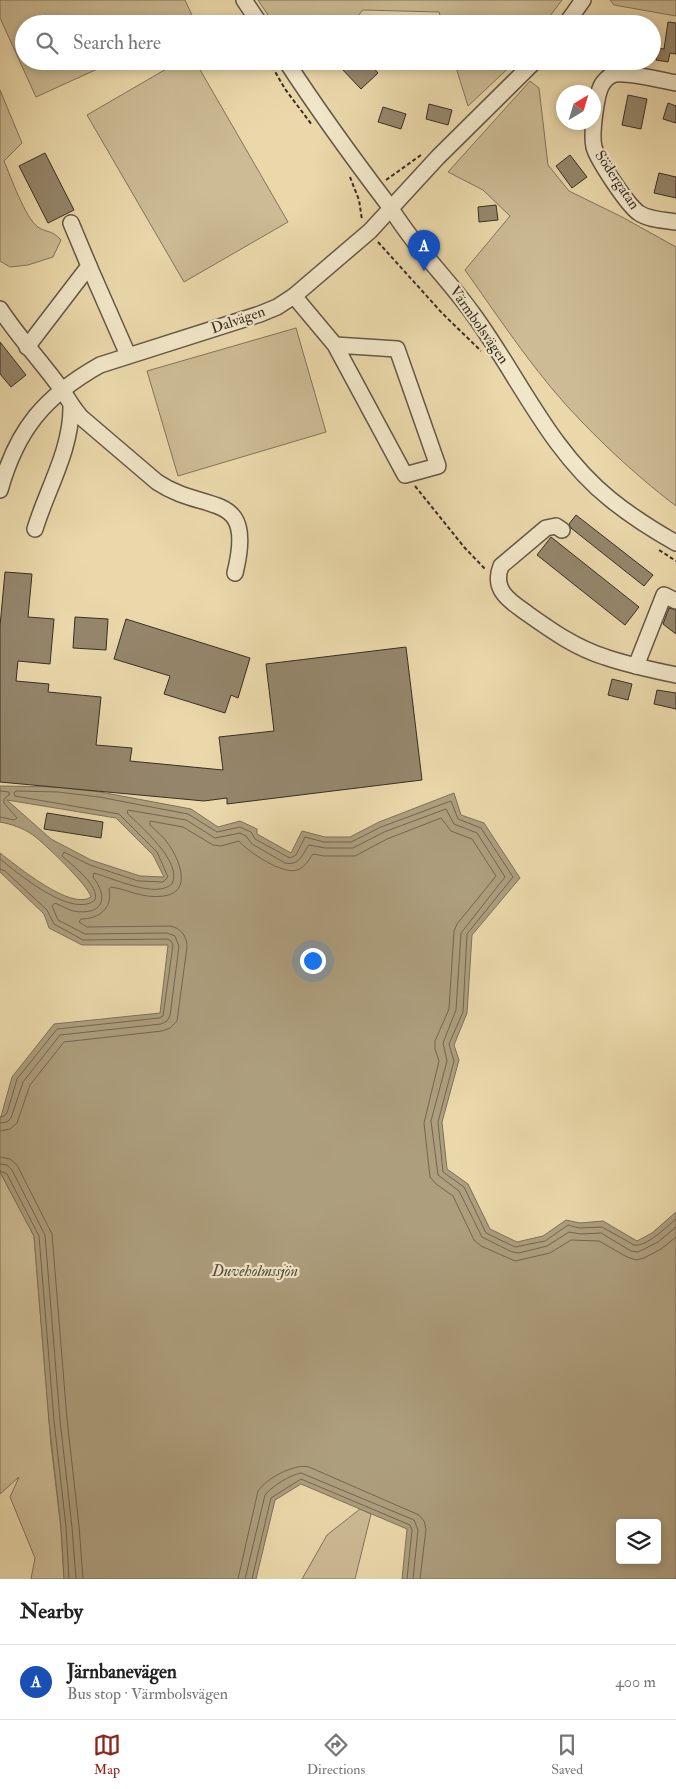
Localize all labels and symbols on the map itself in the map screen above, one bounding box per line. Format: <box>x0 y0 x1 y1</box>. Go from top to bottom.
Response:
north arrow <box>556 85 601 130</box>
street label: Södergatan <box>590 147 644 213</box>
pin: A <box>408 230 440 271</box>
street label: Värmbolsvägen <box>445 282 513 368</box>
street label: Dalvägen <box>208 302 268 338</box>
your location <box>300 948 326 974</box>
water label: Duveholmssjön <box>211 1261 298 1281</box>

